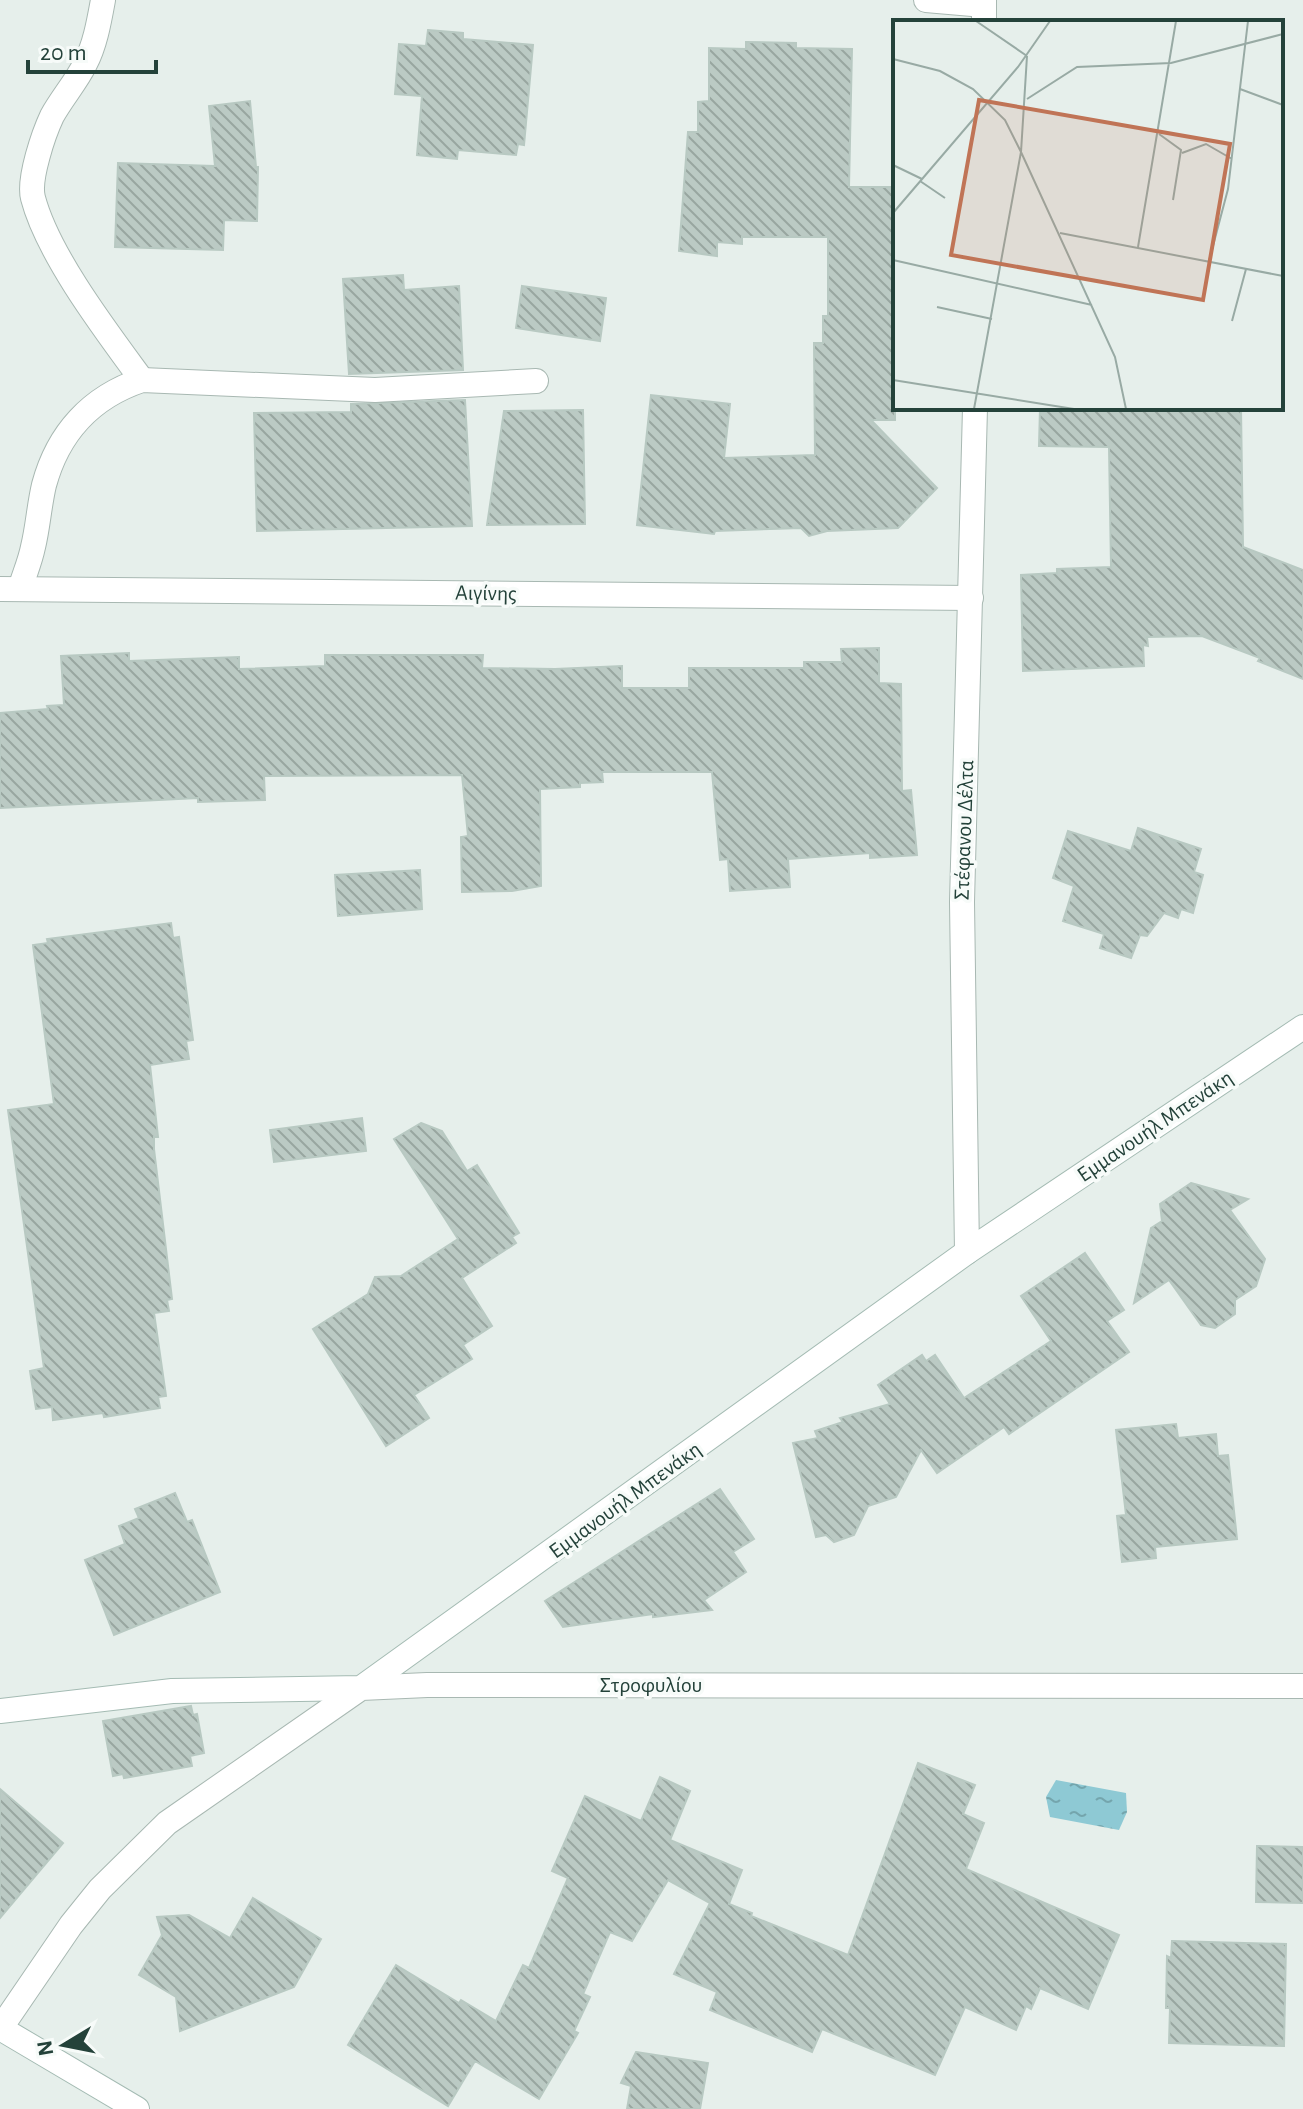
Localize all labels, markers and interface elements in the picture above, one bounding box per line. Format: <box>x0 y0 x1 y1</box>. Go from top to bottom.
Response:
inset map <box>893 20 1283 410</box>
scale bar <box>28 24 156 74</box>
text: 20 m <box>40 41 87 65</box>
street label: Αιγίνης <box>455 581 517 605</box>
street label: Στέφανου Δέλτα <box>951 759 977 901</box>
street label: Εμμανουήλ Μπενάκη <box>1073 1066 1237 1186</box>
street label: Εμμανουήλ Μπενάκη <box>545 1438 705 1562</box>
street label: Στροφυλίου <box>600 1674 702 1696</box>
north arrow <box>24 2005 104 2085</box>
text: N <box>33 2039 57 2058</box>

